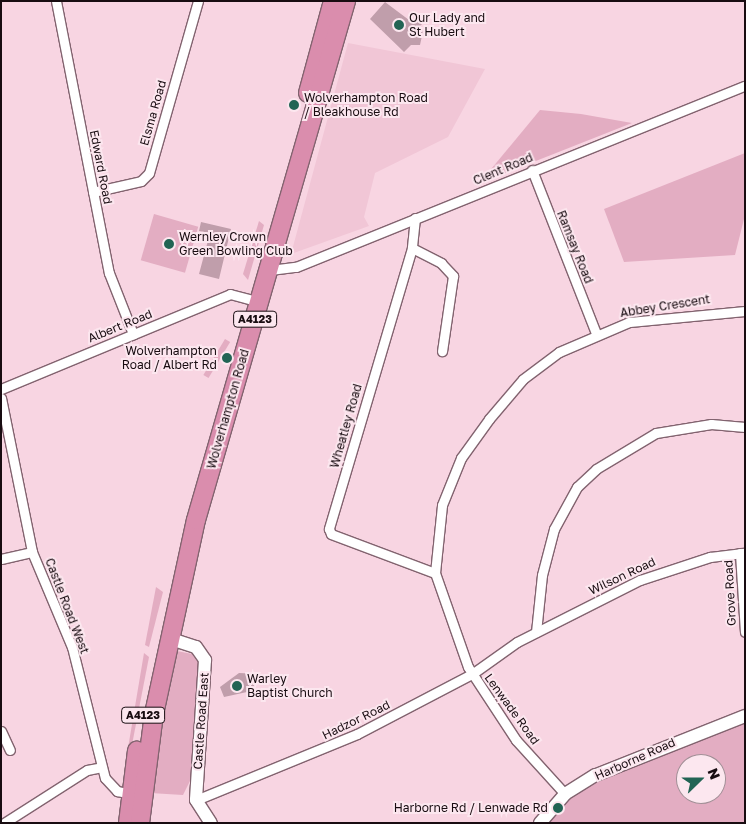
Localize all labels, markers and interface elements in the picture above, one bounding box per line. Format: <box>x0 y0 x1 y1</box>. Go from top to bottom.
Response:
place label: Our Lady and St Hubert <box>409 11 485 39</box>
marker: Our Lady and St Hubert <box>393 19 405 31</box>
street label: Elsma Road <box>137 79 169 147</box>
place label: Wolverhampton Road / Bleakhouse Rd <box>304 91 428 119</box>
marker: Wolverhampton Road / Bleakhouse Rd <box>288 99 300 111</box>
street label: Edward Road <box>87 129 115 205</box>
street label: Clent Road <box>471 150 535 188</box>
street label: Ramsay Road <box>554 208 596 286</box>
place label: Wernley Crown Green Bowling Club <box>179 230 293 258</box>
marker: Wernley Crown Green Bowling Club <box>163 238 175 250</box>
street label: Abbey Crescent <box>619 292 711 320</box>
street label: Albert Road <box>86 307 154 345</box>
road number: A4123 <box>232 310 278 328</box>
place label: Wolverhampton Road / Albert Rd <box>122 344 217 372</box>
street label: Wolverhampton Road <box>204 347 252 471</box>
marker: Wolverhampton Road / Albert Rd <box>221 352 233 364</box>
street label: Wheatley Road <box>327 382 365 470</box>
street label: Wilson Road <box>586 554 658 598</box>
street label: Castle Road West <box>42 556 92 656</box>
street label: Grove Road <box>721 560 739 626</box>
street label: Lenwade Road <box>482 671 542 747</box>
street label: Castle Road East <box>190 672 212 770</box>
place label: Warley Baptist Church <box>247 672 333 700</box>
marker: Warley Baptist Church <box>231 680 243 692</box>
street label: Hadzor Road <box>320 697 392 743</box>
road number: A4123 <box>120 706 166 724</box>
street label: Harborne Road <box>593 735 677 783</box>
north arrow <box>676 754 726 804</box>
text: N <box>705 765 724 782</box>
place label: Harborne Rd / Lenwade Rd <box>394 801 548 815</box>
marker: Harborne Rd / Lenwade Rd <box>552 802 564 814</box>

